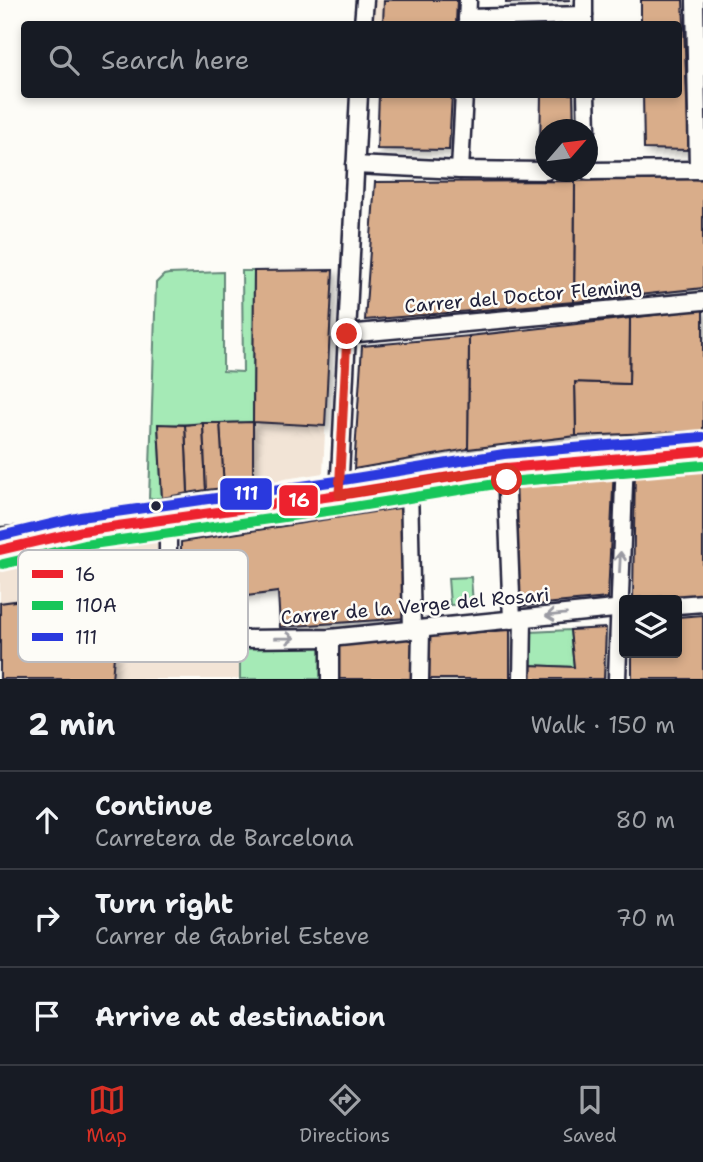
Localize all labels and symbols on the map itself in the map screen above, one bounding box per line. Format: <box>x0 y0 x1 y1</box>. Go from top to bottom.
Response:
north arrow <box>535 119 598 182</box>
street label: Carrer del Doctor Fleming <box>403 273 643 319</box>
route end <box>331 318 362 349</box>
route start <box>491 464 522 495</box>
line badge: 111 <box>219 477 273 511</box>
text: 111 <box>234 481 259 506</box>
line badge: 16 <box>278 484 319 517</box>
text: 16 <box>288 488 310 513</box>
unlabelled marker <box>149 499 163 513</box>
legend <box>18 550 248 662</box>
one-way arrow <box>614 551 627 574</box>
text: 16 <box>75 562 96 587</box>
street label: Carrer de la Verge del Rosari <box>280 582 550 630</box>
text: 110A <box>75 593 117 618</box>
one-way arrow <box>546 609 568 622</box>
text: 111 <box>75 625 98 650</box>
one-way arrow <box>273 632 296 645</box>

